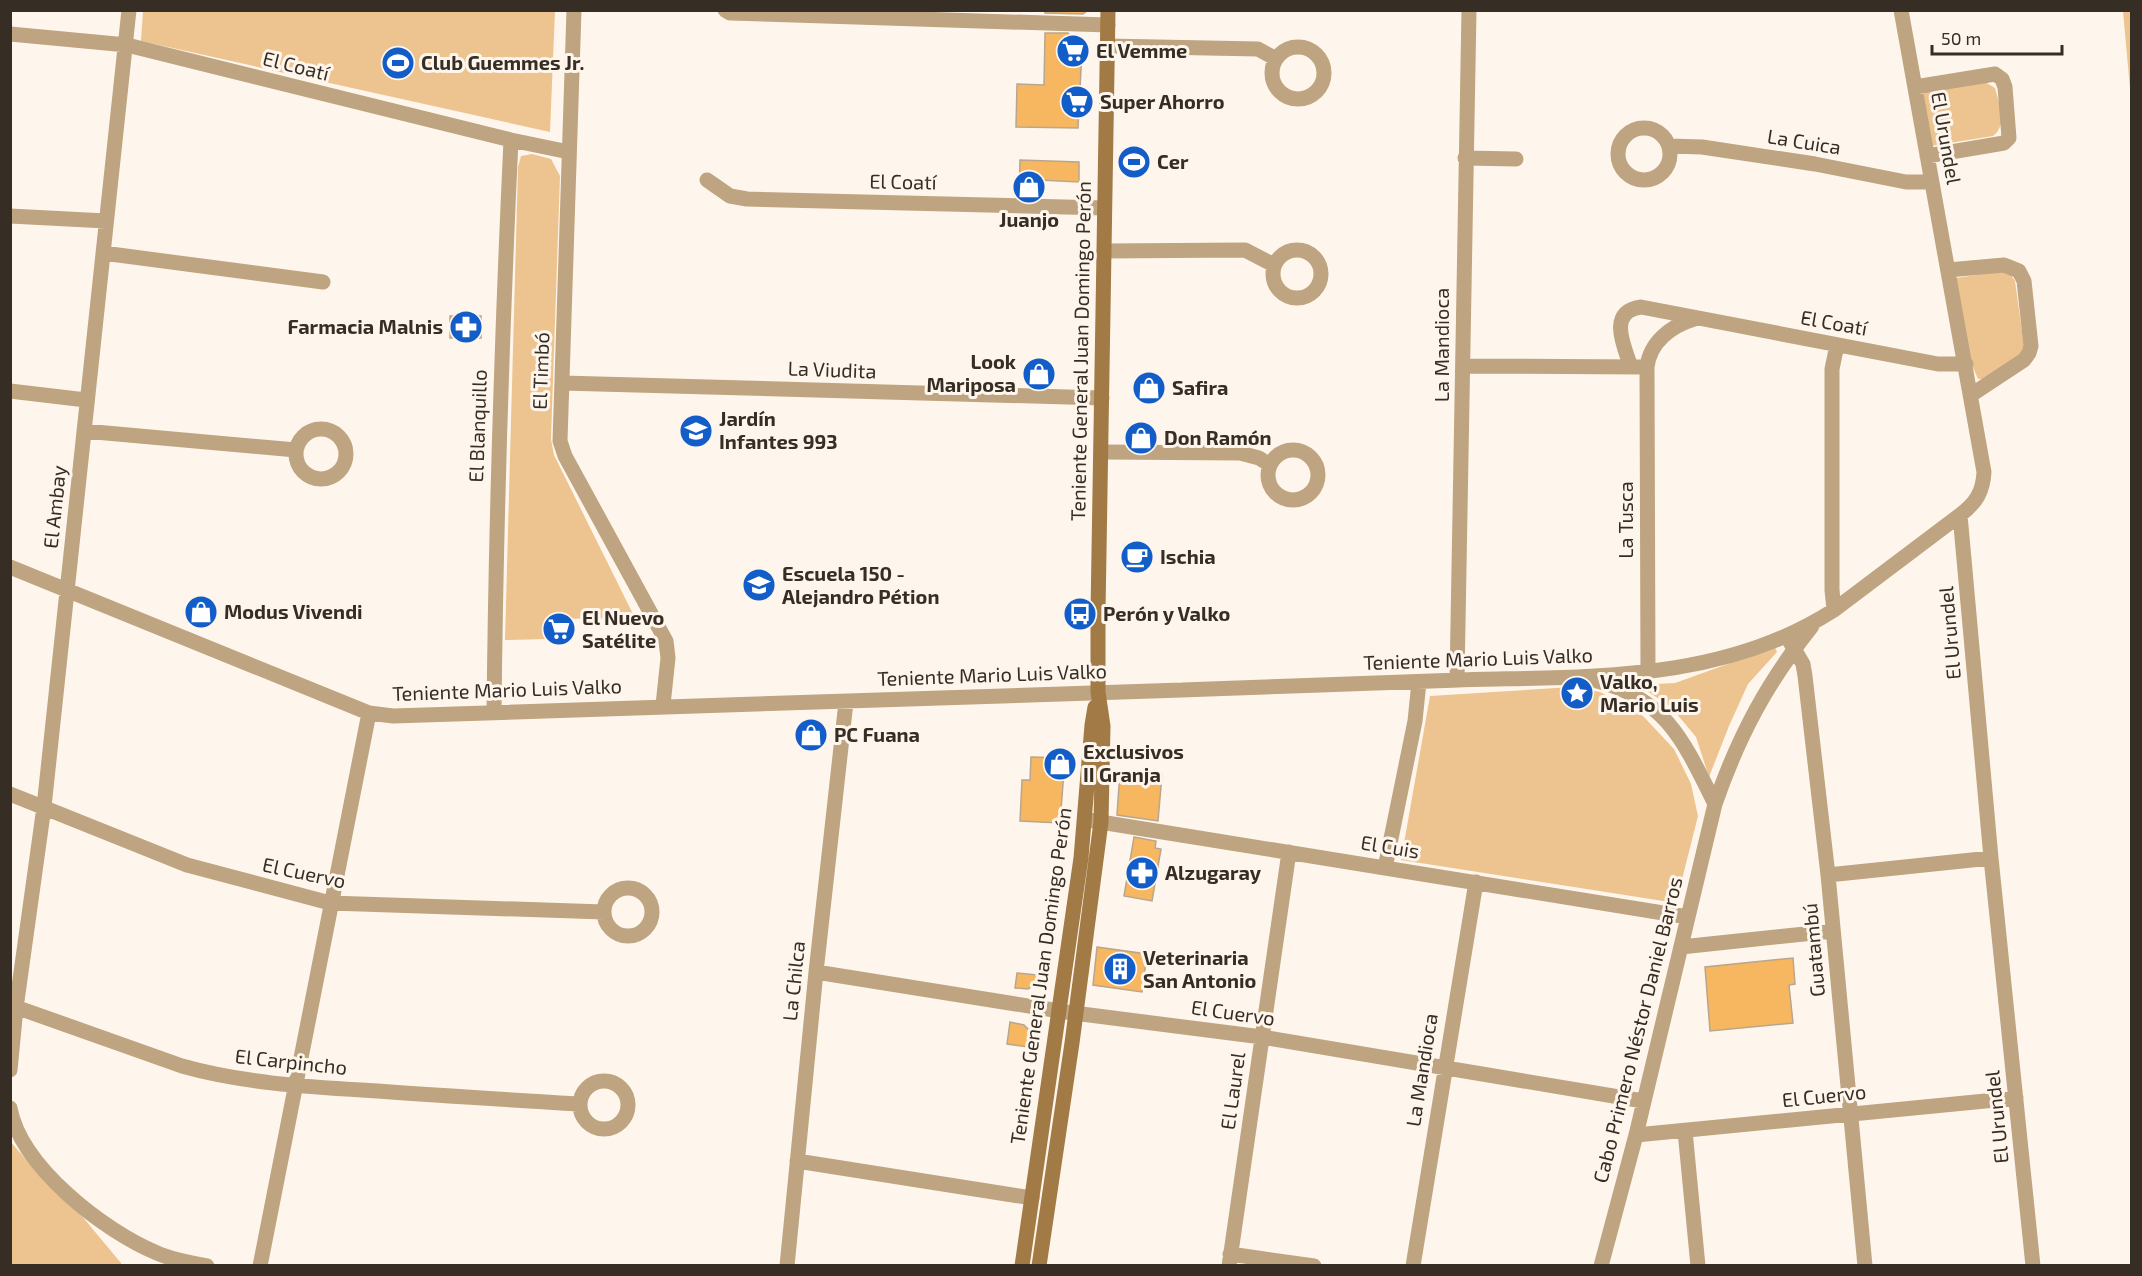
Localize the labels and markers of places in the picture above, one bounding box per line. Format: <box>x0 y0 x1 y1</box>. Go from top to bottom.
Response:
supermarket icon: El Vemme <box>1055 33 1091 69</box>
place label: El Vemme <box>1096 38 1187 62</box>
sports icon: Club Guemmes Jr. <box>380 45 416 81</box>
place label: Club Guemmes Jr. <box>421 50 584 74</box>
supermarket icon: Super Ahorro <box>1059 84 1095 120</box>
place label: Super Ahorro <box>1100 89 1224 113</box>
sports icon: Cer <box>1116 144 1152 180</box>
place label: Cer <box>1157 149 1189 173</box>
shop icon: Juanjo <box>1011 169 1047 205</box>
place label: Juanjo <box>999 207 1059 231</box>
pharmacy icon: Farmacia Malnis <box>448 309 484 345</box>
place label: Farmacia Malnis <box>287 314 443 338</box>
place label: Look Mariposa <box>926 349 1017 396</box>
shop icon: Look Mariposa <box>1021 356 1057 392</box>
shop icon: Safira <box>1131 370 1167 406</box>
place label: Safira <box>1172 375 1228 399</box>
place label: Jardín Infantes 993 <box>719 406 838 453</box>
school or university icon: Jardín Infantes 993 <box>678 413 714 449</box>
shop icon: Don Ramón <box>1123 420 1159 456</box>
place label: Don Ramón <box>1164 425 1272 449</box>
cafe icon: Ischia <box>1119 539 1155 575</box>
place label: Ischia <box>1160 544 1216 568</box>
place label: Escuela 150 - Alejandro Pétion <box>782 561 939 608</box>
school or university icon: Escuela 150 - Alejandro Pétion <box>741 567 777 603</box>
shop icon: Modus Vivendi <box>183 594 219 630</box>
bus stop icon: Perón y Valko <box>1062 596 1098 632</box>
place label: Modus Vivendi <box>224 599 363 623</box>
place label: Perón y Valko <box>1103 601 1230 626</box>
place label: El Nuevo Satélite <box>582 605 664 652</box>
supermarket icon: El Nuevo Satélite <box>541 611 577 647</box>
place label: Valko, Mario Luis <box>1600 669 1699 716</box>
place icon: Valko, Mario Luis <box>1559 675 1595 711</box>
shop icon: PC Fuana <box>793 717 829 753</box>
place label: PC Fuana <box>834 722 920 746</box>
place label: Exclusivos II Granja <box>1083 739 1184 786</box>
shop icon: Exclusivos II Granja <box>1042 746 1078 782</box>
pharmacy icon: Alzugaray <box>1124 855 1160 891</box>
place label: Alzugaray <box>1165 860 1262 885</box>
place label: Veterinaria San Antonio <box>1143 945 1256 992</box>
building icon: Veterinaria San Antonio <box>1102 951 1138 987</box>

